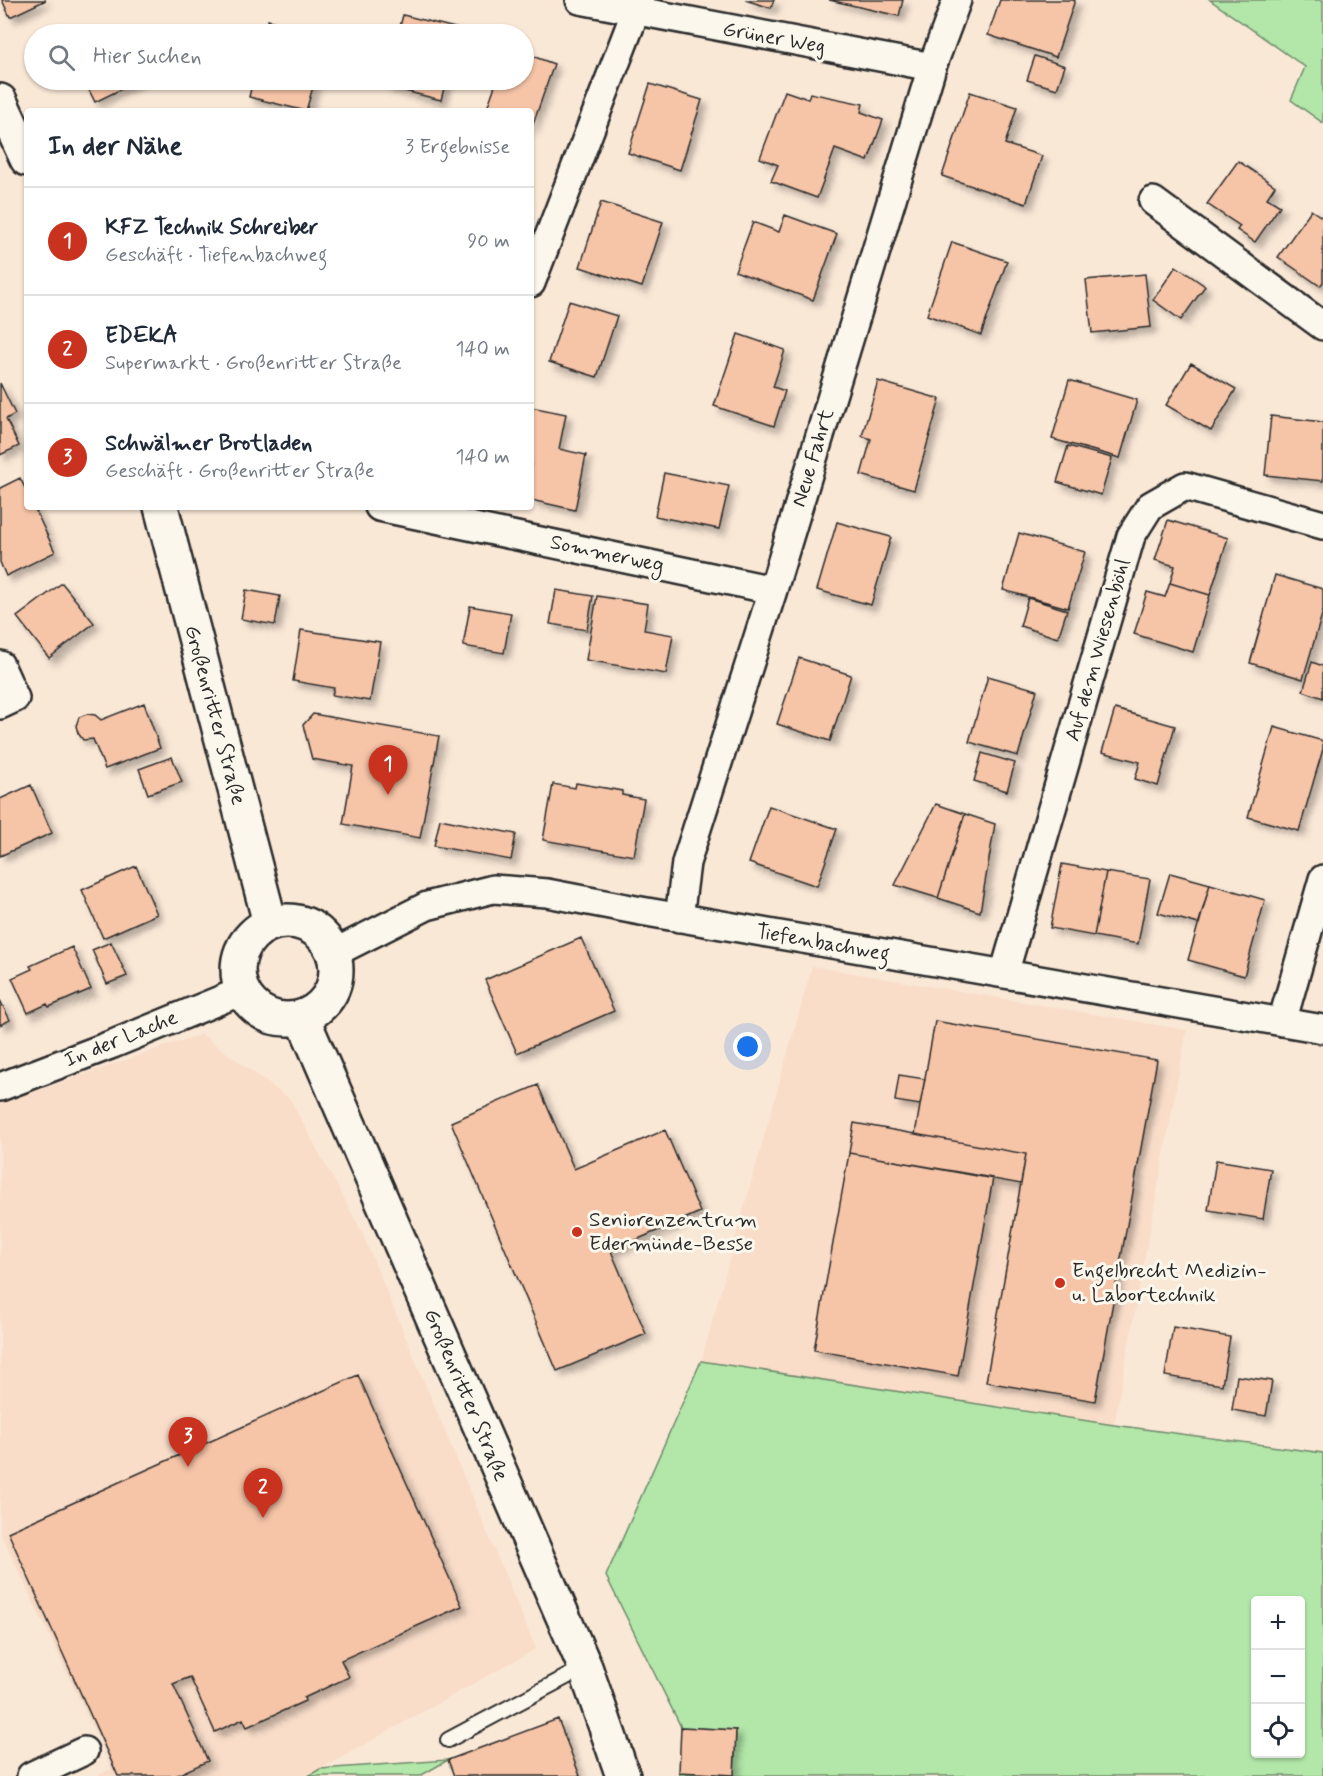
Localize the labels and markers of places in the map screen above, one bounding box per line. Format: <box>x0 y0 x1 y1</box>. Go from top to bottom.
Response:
pin: 1 <box>368 746 408 795</box>
place label: Seniorenzentrum Edermünde-Besse <box>589 1206 757 1258</box>
marker: Seniorenzentrum Edermünde-Besse <box>570 1225 584 1239</box>
place label: Engelbrecht Medizin- u. Labortechnik <box>1072 1257 1267 1309</box>
marker: Engelbrecht Medizin- u. Labortechnik <box>1053 1276 1067 1290</box>
pin: 3 <box>168 1418 207 1467</box>
pin: 2 <box>244 1468 282 1518</box>

